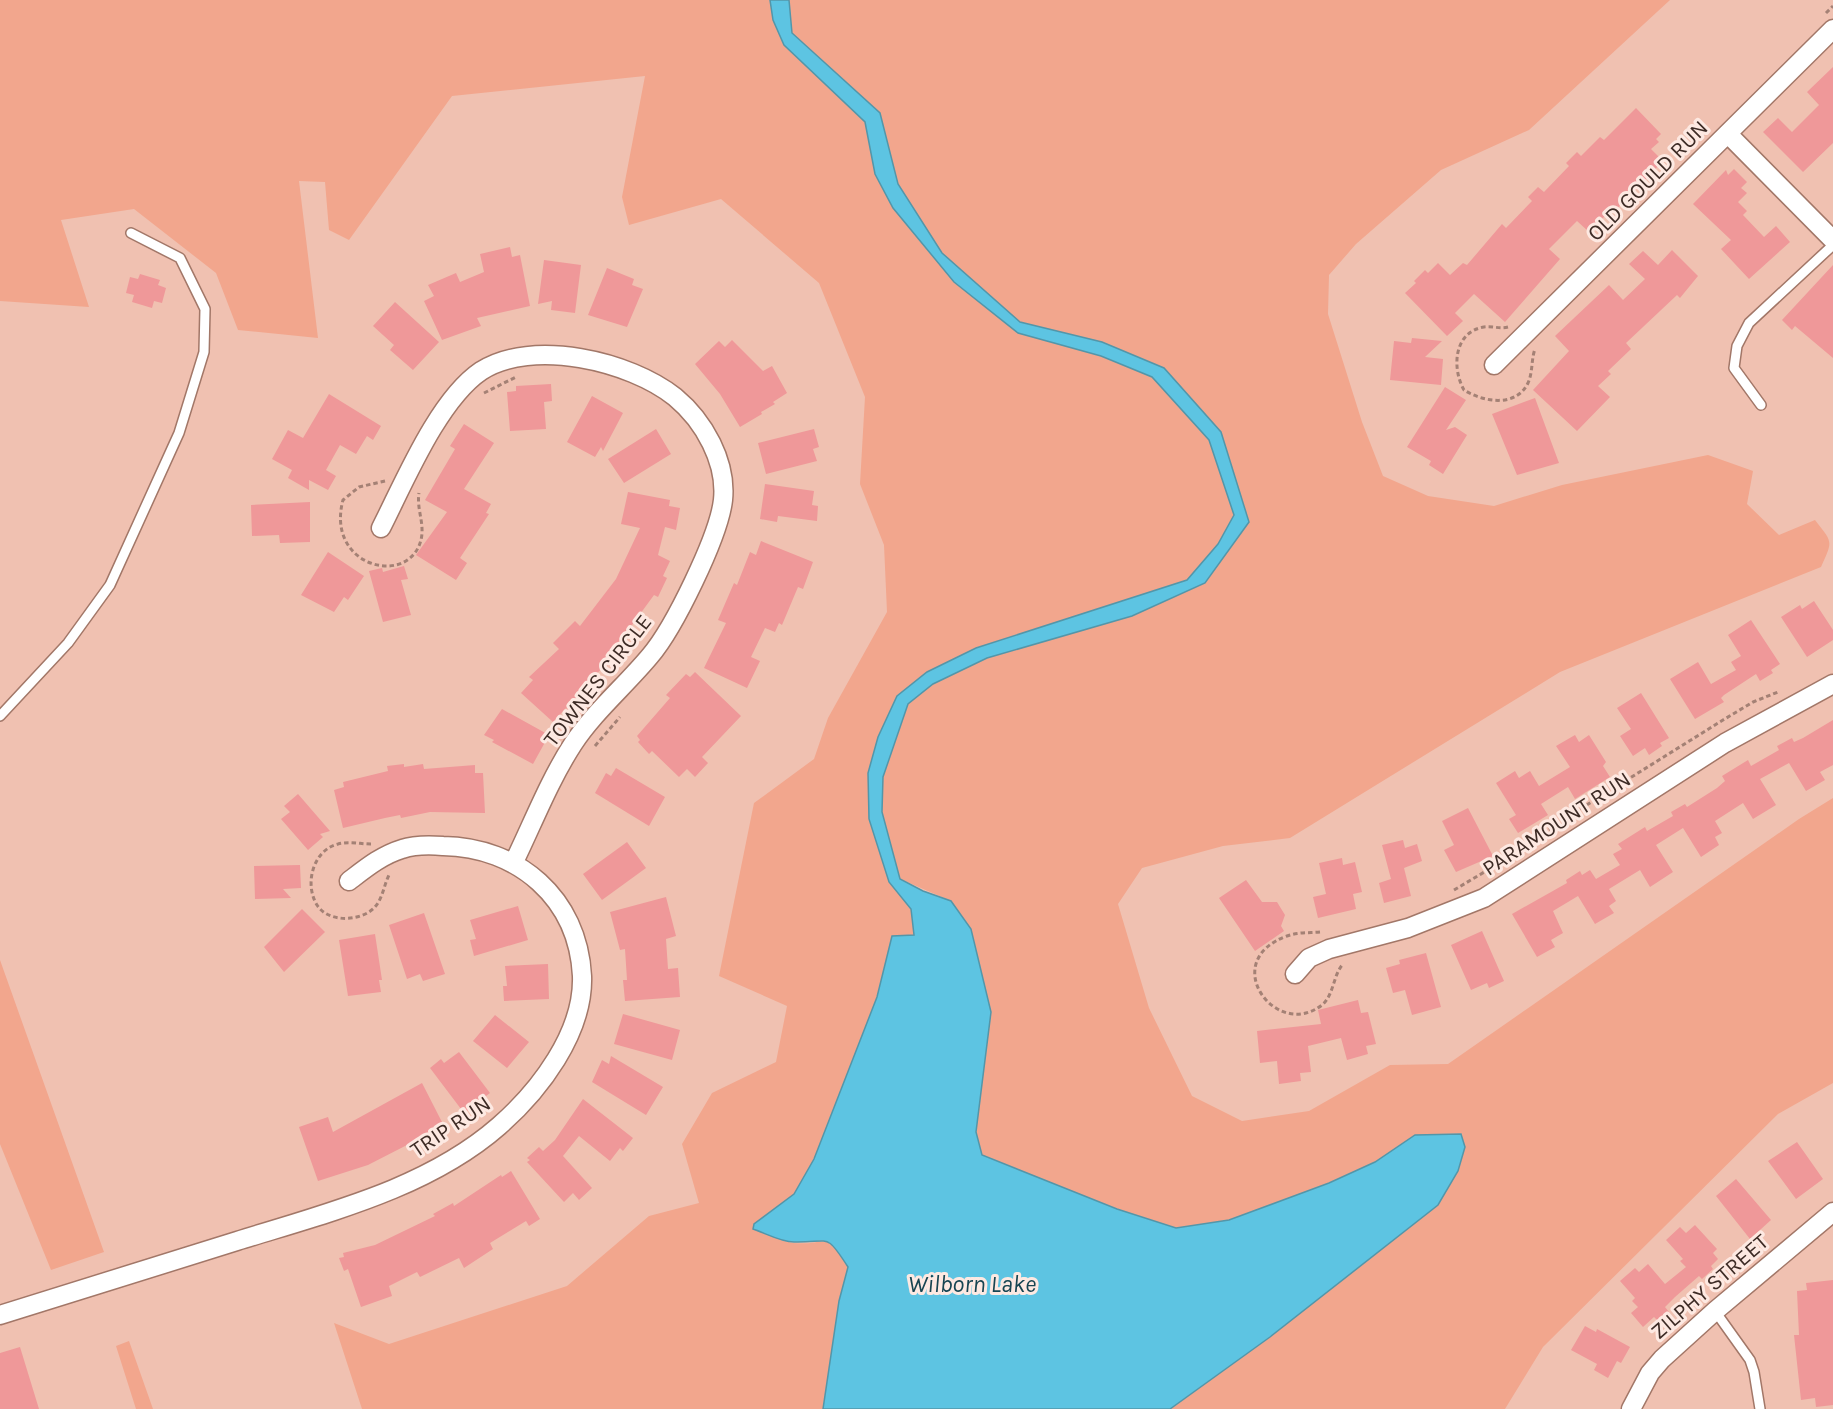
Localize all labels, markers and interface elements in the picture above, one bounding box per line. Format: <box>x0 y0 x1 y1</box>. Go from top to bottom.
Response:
street label: OLD GOULD RUN <box>1582 115 1713 246</box>
street label: TOWNES CIRCLE <box>538 610 657 752</box>
street label: PARAMOUNT RUN <box>1478 766 1636 881</box>
street label: TRIP RUN <box>406 1091 496 1163</box>
street label: ZILPHY STREET <box>1646 1229 1774 1345</box>
water label: Wilborn Lake <box>908 1270 1036 1298</box>

